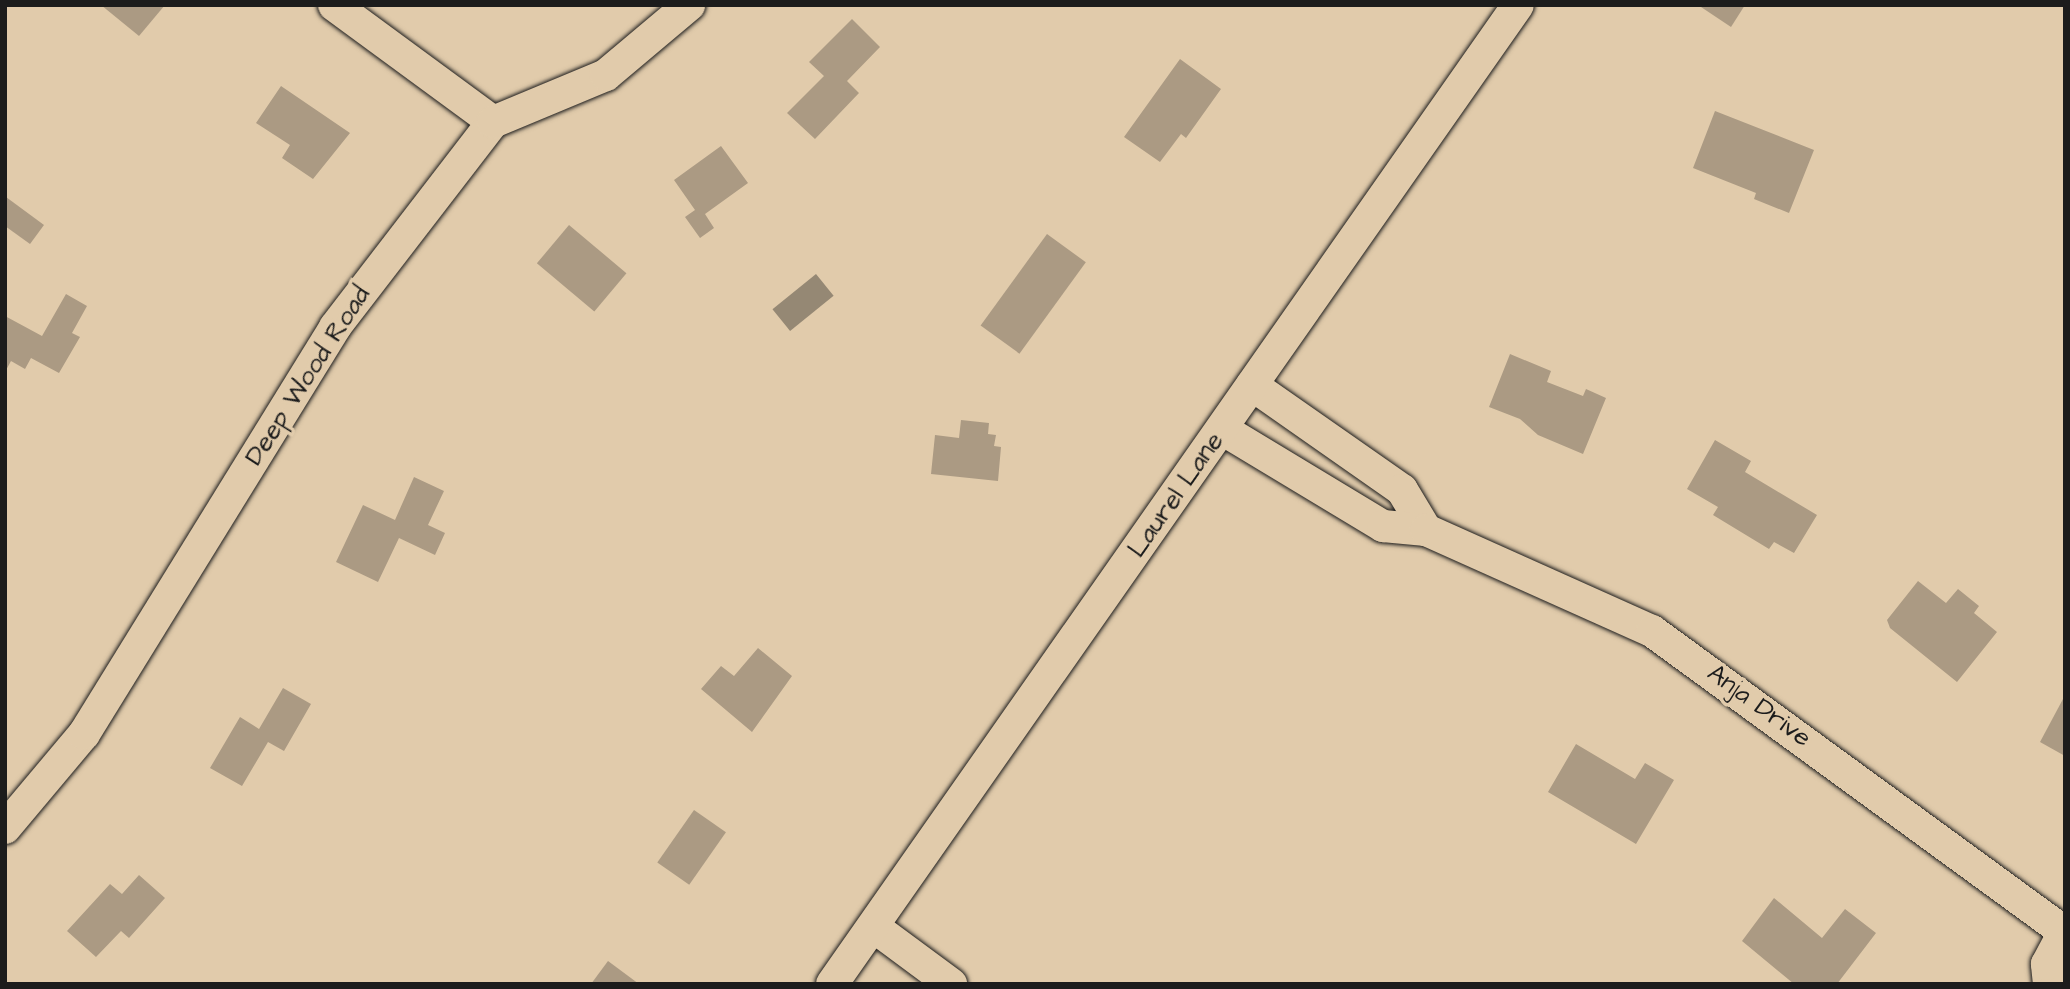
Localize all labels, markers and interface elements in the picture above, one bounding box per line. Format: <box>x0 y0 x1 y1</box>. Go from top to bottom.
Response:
street label: Deep Wood Road <box>239 281 377 471</box>
street label: Laurel Lane <box>1121 426 1231 564</box>
street label: Anja Drive <box>1701 658 1817 754</box>

